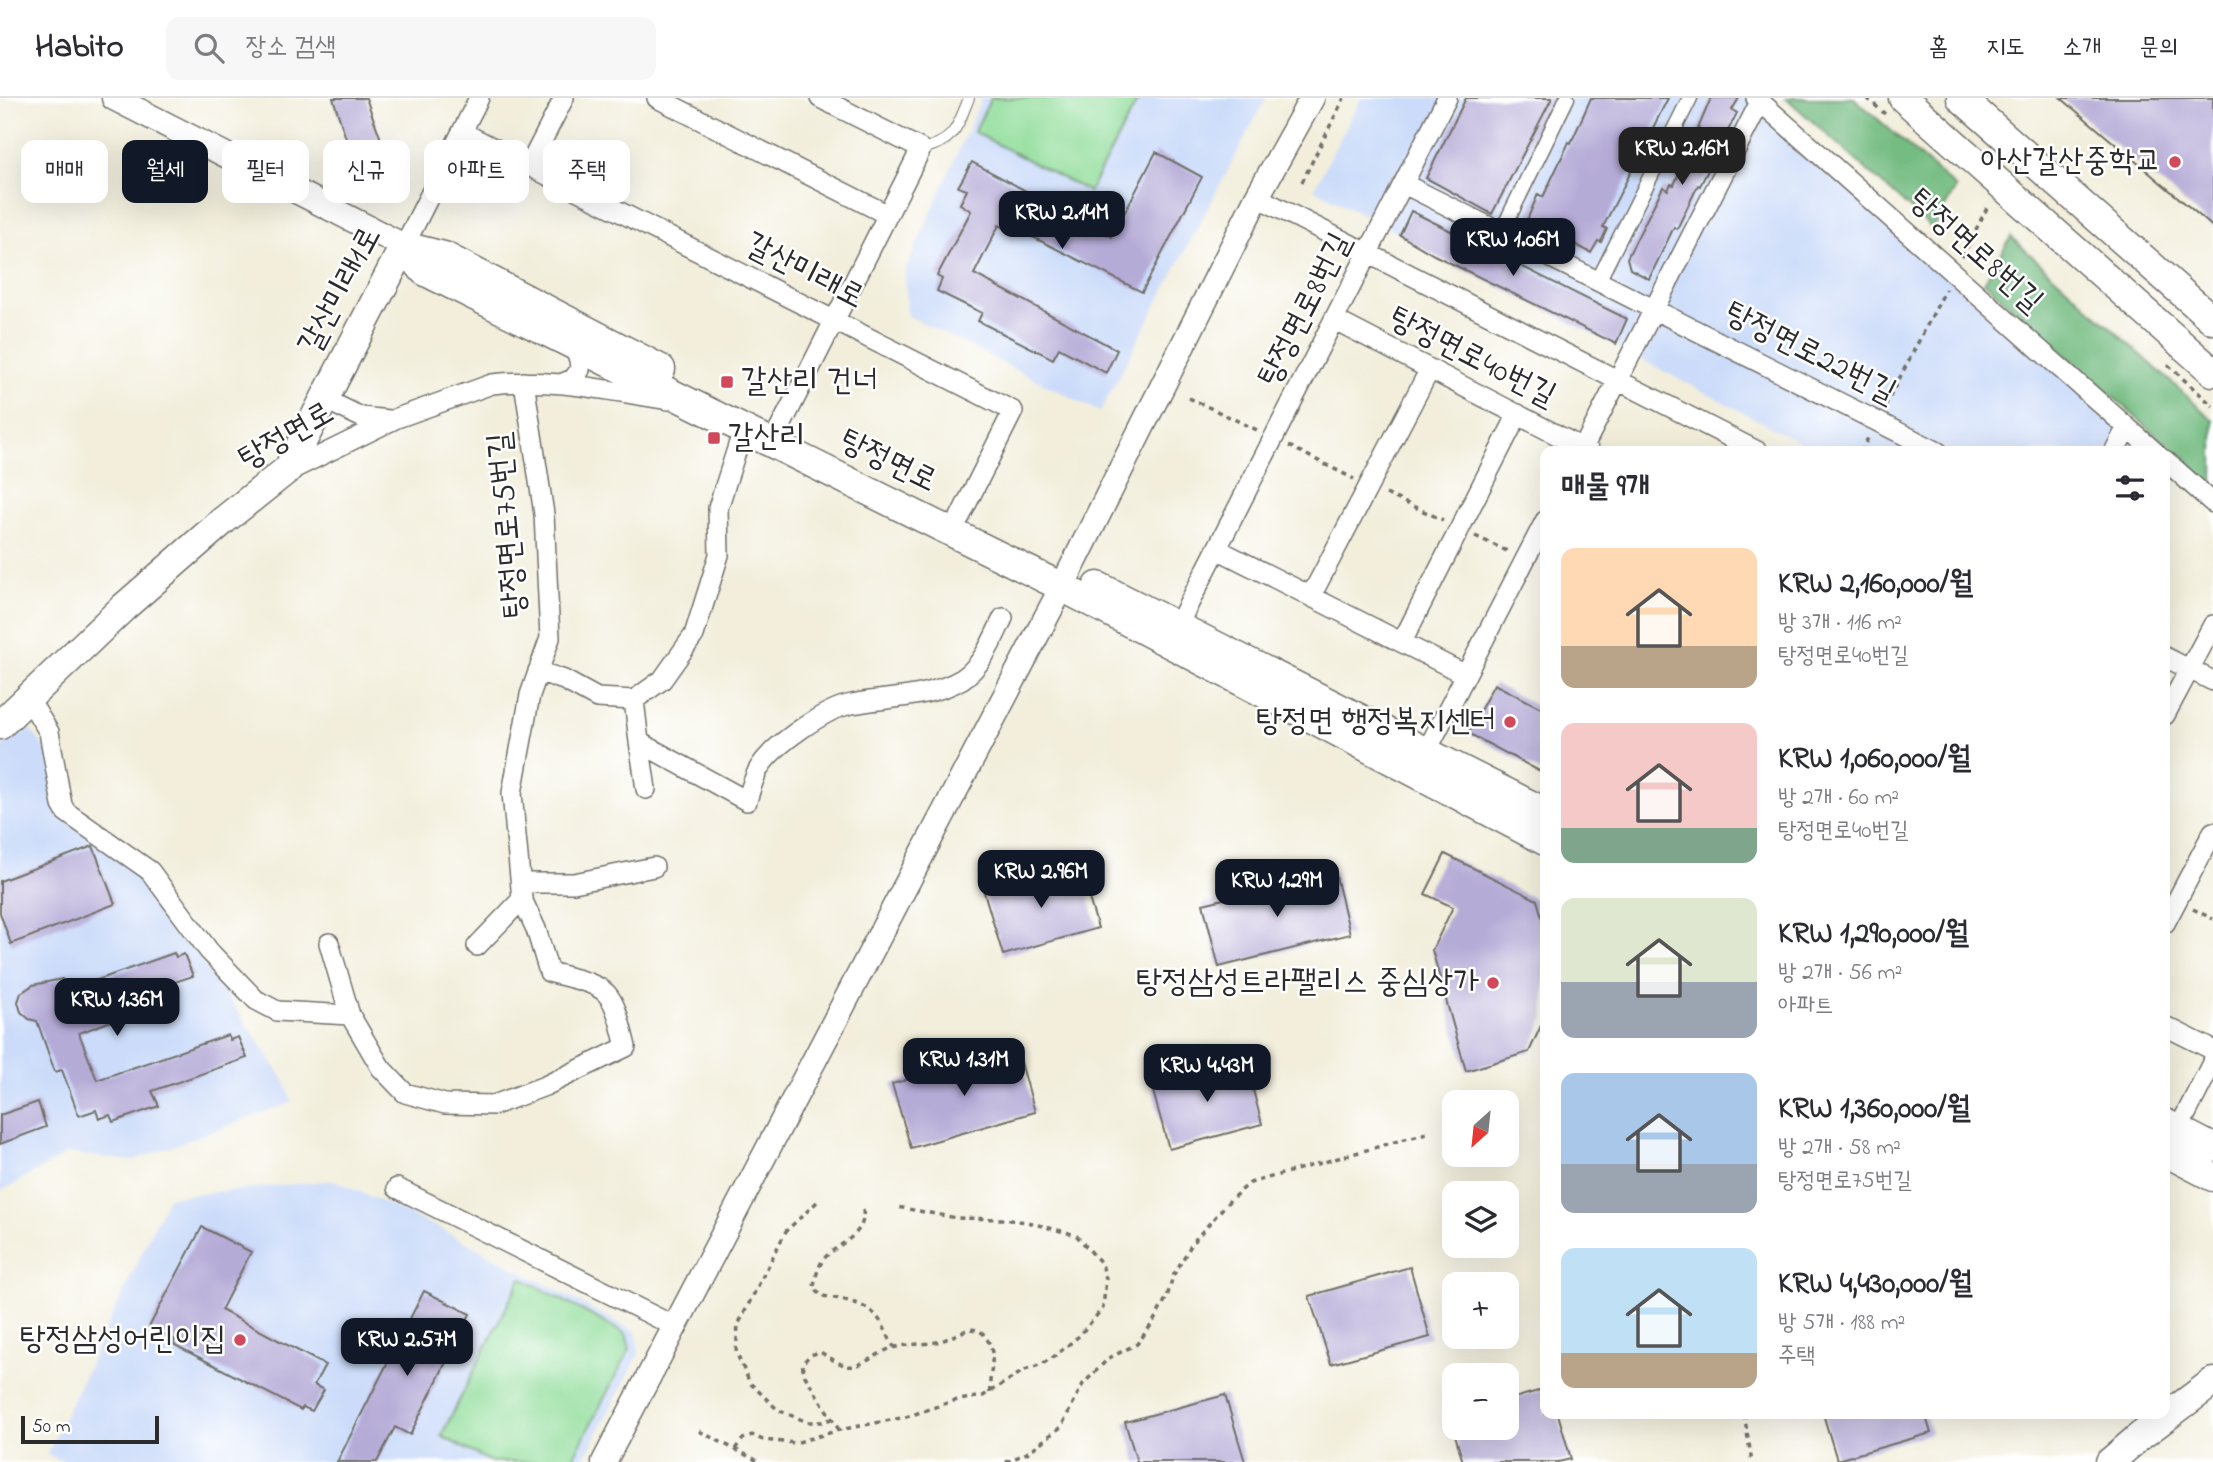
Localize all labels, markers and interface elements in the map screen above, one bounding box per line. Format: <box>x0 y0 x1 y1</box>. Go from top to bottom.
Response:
search box <box>166 17 656 80</box>
text: Habito <box>35 24 124 72</box>
icon: search <box>190 29 228 67</box>
text: 장소 검색 <box>246 29 336 67</box>
text: 홈 <box>1929 31 1948 66</box>
text: 지도 <box>1986 31 2025 66</box>
text: 소개 <box>2063 31 2101 66</box>
text: 문의 <box>2139 31 2178 66</box>
pin: KRW 2.16M <box>1602 127 1762 187</box>
text: KRW 2.16M <box>1635 133 1729 166</box>
place label: 아산갈산중학교 <box>1981 139 2161 186</box>
chip: 매매 <box>21 140 108 203</box>
chip: 월세 <box>122 140 208 203</box>
chip: 필터 <box>222 140 309 203</box>
chip: 신규 <box>323 140 410 203</box>
chip: 아파트 <box>424 140 529 203</box>
chip: 주택 <box>543 140 630 203</box>
marker: 아산갈산중학교 <box>2167 154 2183 170</box>
street label: 탕정면로8번길 <box>1897 179 2053 325</box>
pin: KRW 2.14M <box>982 192 1142 251</box>
text: KRW 2.14M <box>1015 197 1109 230</box>
pin: KRW 1.06M <box>1433 218 1593 278</box>
street label: 갈산미래1로 <box>288 219 394 363</box>
street label: 갈산미래로 <box>736 222 872 322</box>
text: KRW 1.06M <box>1466 224 1560 257</box>
street label: 탕정면로8번길 <box>1247 225 1365 395</box>
street label: 탕정면로22번길 <box>1716 291 1904 417</box>
street label: 탕정면로40번길 <box>1380 296 1564 420</box>
place label: 갈산리 건너 <box>741 359 878 406</box>
marker: 갈산리 건너 <box>719 374 735 390</box>
street label: 탕정면로 <box>231 391 343 483</box>
place label: 갈산리 <box>728 415 805 462</box>
street label: 탕정면로 <box>831 418 945 506</box>
street label: 탕정면로75번길 <box>477 430 541 620</box>
marker: 갈산리 <box>706 430 722 446</box>
text: 매물 9개 <box>1561 466 1650 510</box>
icon: filters <box>2111 469 2149 507</box>
text: KRW 2,160,000/월 <box>1778 563 1973 607</box>
icon: home <box>1617 576 1701 660</box>
text: 방 3개 · 116 m² <box>1778 607 1902 640</box>
text: 탕정면로40번길 <box>1778 640 1908 673</box>
place label: 탕정면 행정복지센터 <box>1256 699 1496 746</box>
marker: 탕정면 행정복지센터 <box>1502 714 1518 730</box>
text: KRW 1,060,000/월 <box>1778 738 1971 782</box>
icon: home <box>1617 751 1701 835</box>
text: 방 2개 · 60 m² <box>1778 782 1899 815</box>
text: 탕정면로40번길 <box>1778 815 1908 848</box>
pin: KRW 2.96M <box>961 850 1121 910</box>
text: KRW 2.96M <box>994 856 1088 889</box>
pin: KRW 1.29M <box>1197 860 1357 919</box>
text: KRW 1.29M <box>1231 865 1323 898</box>
text: KRW 1,290,000/월 <box>1778 913 1969 957</box>
icon: home <box>1617 926 1701 1010</box>
text: 방 2개 · 56 m² <box>1778 957 1902 990</box>
place label: 탕정삼성트라팰리스 중심상가 <box>1136 960 1479 1007</box>
marker: 탕정삼성트라팰리스 중심상가 <box>1485 975 1501 991</box>
pin: KRW 1.36M <box>37 978 197 1038</box>
text: KRW 1.36M <box>70 984 164 1017</box>
text: 아파트 <box>1778 990 1834 1023</box>
pin: KRW 1.31M <box>884 1038 1044 1098</box>
text: KRW 1.31M <box>919 1044 1009 1077</box>
pin: KRW 4.43M <box>1127 1044 1287 1104</box>
text: KRW 4.43M <box>1160 1050 1254 1083</box>
text: KRW 1,360,000/월 <box>1778 1088 1971 1132</box>
north arrow <box>1442 1090 1519 1167</box>
map controls <box>1442 1090 1519 1440</box>
icon: home <box>1617 1101 1701 1185</box>
text: 방 2개 · 58 m² <box>1778 1132 1901 1165</box>
text: 탕정면로75번길 <box>1778 1165 1912 1198</box>
button: layers <box>1442 1181 1519 1258</box>
text: KRW 4,430,000/월 <box>1778 1263 1973 1307</box>
button: + <box>1442 1272 1519 1349</box>
icon: home <box>1617 1276 1701 1360</box>
text: 방 5개 · 188 m² <box>1778 1307 1905 1340</box>
place label: 탕정삼성어린이집 <box>20 1317 226 1364</box>
pin: KRW 2.57M <box>327 1318 487 1378</box>
text: KRW 2.57M <box>357 1324 457 1357</box>
marker: 탕정삼성어린이집 <box>232 1332 248 1348</box>
text: 주택 <box>1778 1340 1815 1373</box>
button: − <box>1442 1363 1519 1440</box>
scale bar <box>21 1413 159 1445</box>
text: 50 m <box>32 1414 71 1441</box>

